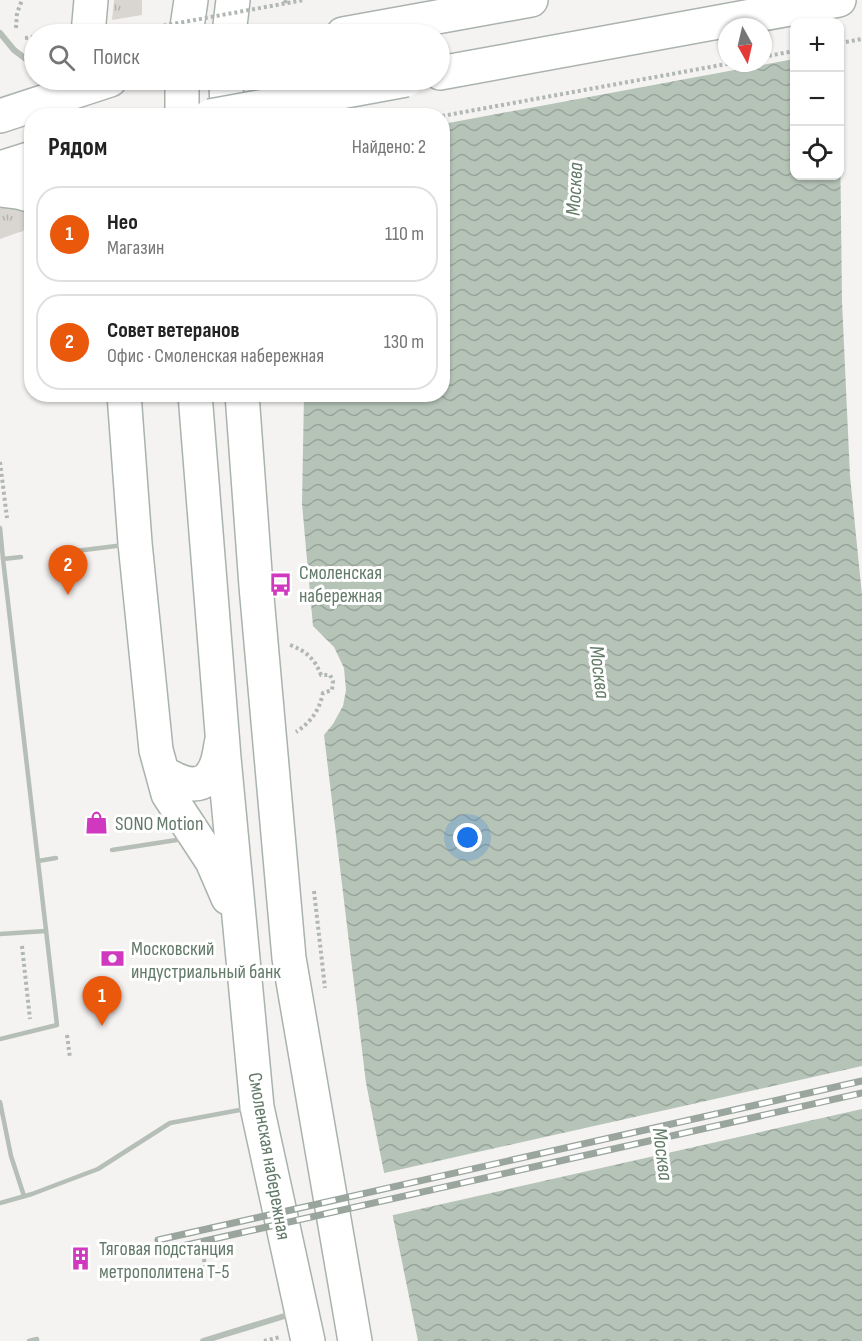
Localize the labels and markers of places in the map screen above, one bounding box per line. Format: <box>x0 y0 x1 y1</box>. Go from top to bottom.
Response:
pin: 2 <box>48 546 88 595</box>
place label: Смоленская набережная <box>299 561 382 608</box>
bus stop icon: Смоленская набережная <box>268 571 294 597</box>
shop icon: SONO Motion <box>84 810 110 836</box>
place label: SONO Motion <box>115 812 203 836</box>
place label: Московский индустриальный банк <box>131 937 281 984</box>
bank icon: Московский индустриальный банк <box>100 946 126 972</box>
pin: 1 <box>82 976 122 1026</box>
place label: Тяговая подстанция метрополитена Т-5 <box>99 1237 234 1284</box>
building icon: Тяговая подстанция метрополитена Т-5 <box>68 1246 94 1272</box>

